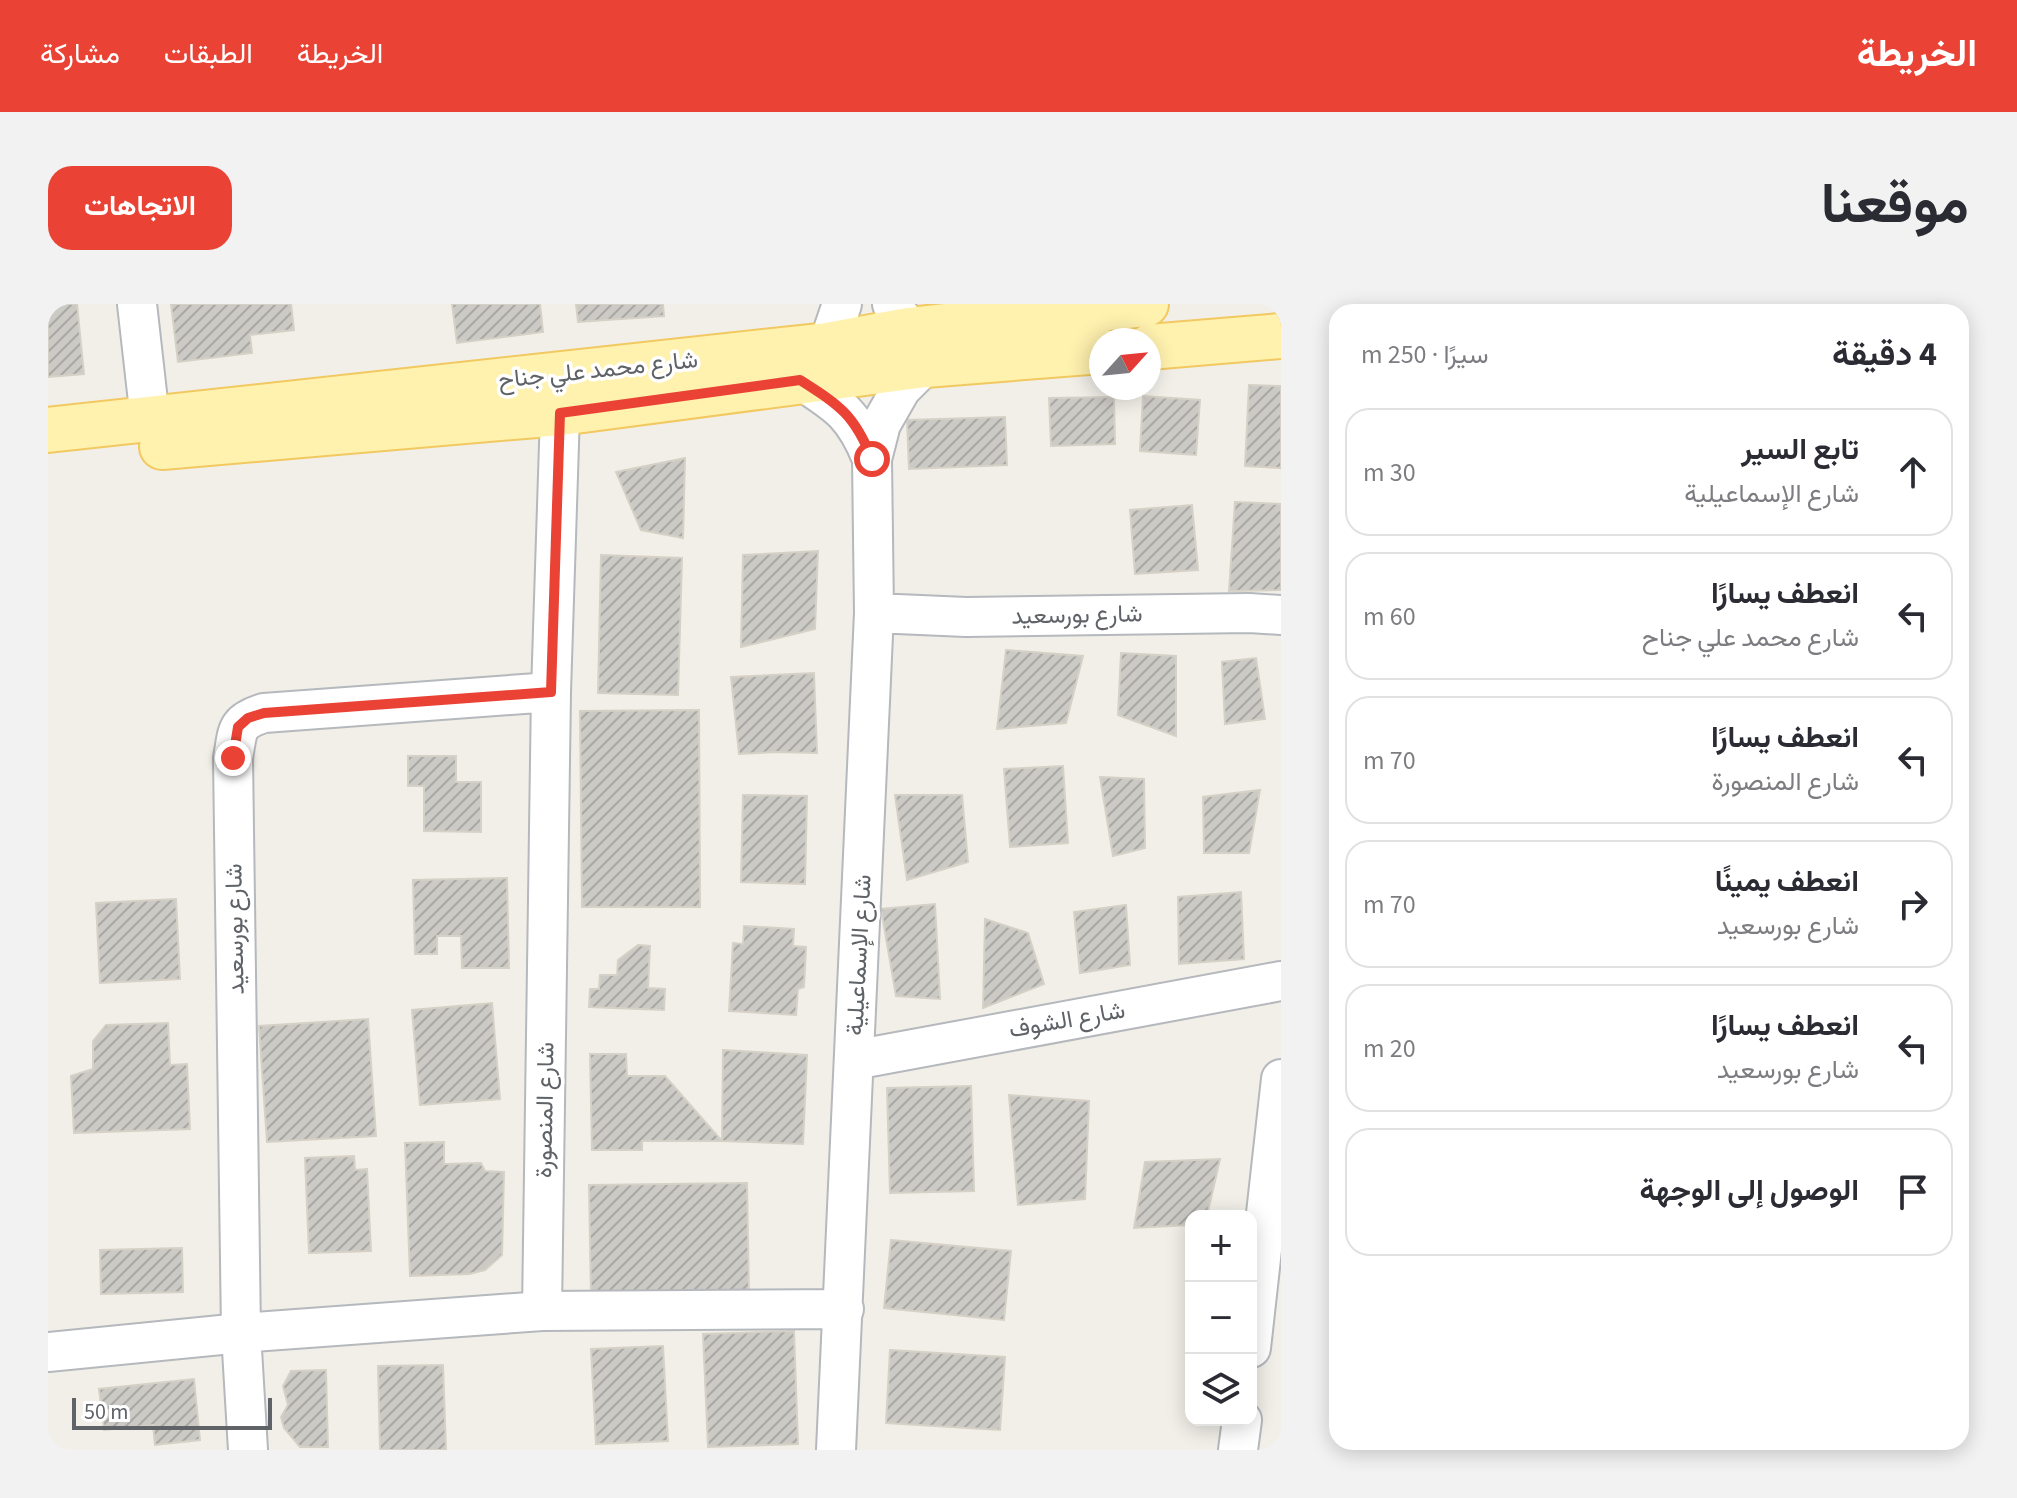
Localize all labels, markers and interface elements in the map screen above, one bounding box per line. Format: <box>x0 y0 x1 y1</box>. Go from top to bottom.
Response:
text: الخريطة <box>1857 27 1977 81</box>
text: مشاركة <box>40 34 120 74</box>
text: الطبقات <box>164 34 253 74</box>
text: الخريطة <box>297 34 383 74</box>
text: موقعنا <box>1821 165 1969 244</box>
button: الاتجاهات <box>48 166 232 250</box>
north arrow <box>1089 328 1161 400</box>
text: 4 دقيقة <box>1832 330 1937 379</box>
text: سيرًا · 250 m <box>1361 336 1489 373</box>
street label: شارع محمد علي جناح <box>496 342 700 399</box>
text: تابع السير <box>1741 428 1859 471</box>
route start <box>854 441 890 477</box>
icon: ahead <box>1891 450 1935 494</box>
text: 30 m <box>1363 454 1416 491</box>
text: شارع الإسماعيلية <box>1684 475 1859 512</box>
text: انعطف يسارًا <box>1711 572 1859 615</box>
icon: left <box>1891 594 1935 638</box>
street label: شارع بورسعيد <box>1011 596 1143 634</box>
text: 60 m <box>1363 598 1416 635</box>
text: شارع محمد علي جناح <box>1642 619 1859 656</box>
text: انعطف يسارًا <box>1711 716 1859 759</box>
icon: left <box>1891 738 1935 782</box>
route end <box>215 740 251 776</box>
text: 70 m <box>1363 742 1416 779</box>
text: شارع المنصورة <box>1711 763 1859 800</box>
text: انعطف يمينًا <box>1715 860 1859 903</box>
street label: شارع بورسعيد <box>216 863 254 995</box>
street label: شارع الإسماعيلية <box>837 874 881 1036</box>
icon: right <box>1891 882 1935 926</box>
text: 70 m <box>1363 886 1416 923</box>
text: شارع بورسعيد <box>1717 907 1859 944</box>
street label: شارع الشوف <box>1006 993 1128 1047</box>
text: انعطف يسارًا <box>1711 1004 1859 1047</box>
icon: left <box>1891 1026 1935 1070</box>
text: 20 m <box>1363 1030 1416 1067</box>
street label: شارع المنصورة <box>526 1042 564 1178</box>
text: شارع بورسعيد <box>1717 1051 1859 1088</box>
text: الوصول إلى الوجهة <box>1640 1169 1859 1212</box>
icon: arrive <box>1891 1170 1935 1214</box>
map controls <box>1185 1210 1257 1426</box>
button: + <box>1185 1210 1257 1282</box>
button: − <box>1185 1282 1257 1354</box>
button: layers <box>1185 1354 1257 1426</box>
scale bar <box>72 1394 272 1430</box>
text: 50 m <box>84 1396 129 1428</box>

